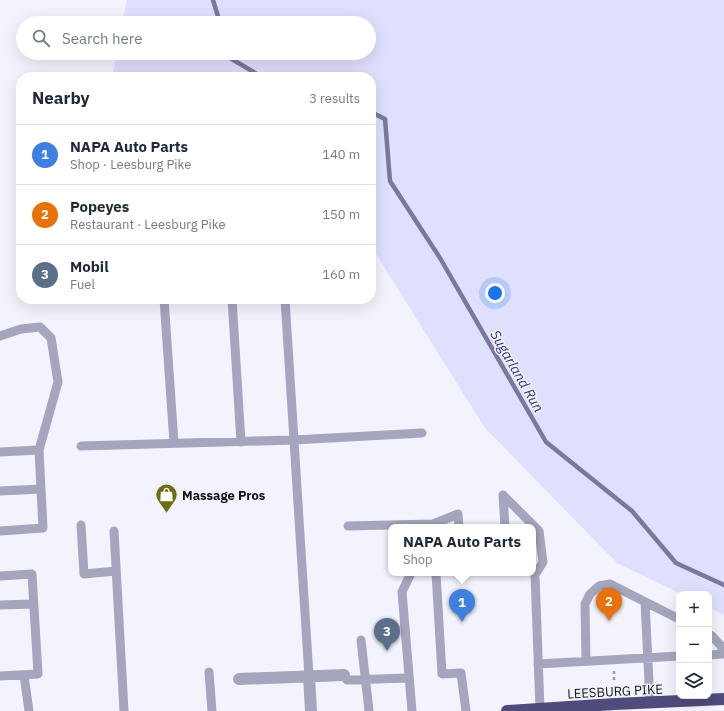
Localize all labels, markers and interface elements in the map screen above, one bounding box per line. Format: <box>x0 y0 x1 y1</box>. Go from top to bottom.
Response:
search box <box>16 16 376 60</box>
icon: search <box>30 27 52 49</box>
text: Search here <box>62 29 142 48</box>
text: Nearby <box>32 87 90 109</box>
text: 3 results <box>309 90 360 107</box>
text: NAPA Auto Parts <box>70 137 188 156</box>
text: 1 <box>41 146 49 163</box>
text: 140 m <box>322 146 360 163</box>
text: Shop · Leesburg Pike <box>70 156 191 173</box>
text: Popeyes <box>70 197 129 216</box>
text: 2 <box>41 206 49 223</box>
text: 150 m <box>322 206 360 223</box>
text: Restaurant · Leesburg Pike <box>70 216 226 233</box>
text: Mobil <box>70 257 109 276</box>
text: 3 <box>41 266 49 283</box>
text: 160 m <box>322 266 360 283</box>
text: Fuel <box>70 276 95 293</box>
your location <box>485 283 505 303</box>
water label: Sugarland Run <box>486 327 548 415</box>
shop icon: Massage Pros <box>154 482 180 515</box>
place label: Massage Pros <box>182 487 266 504</box>
popup <box>388 524 536 576</box>
text: NAPA Auto Parts <box>403 532 521 551</box>
text: Shop <box>403 551 433 568</box>
pin: 2 <box>596 588 622 621</box>
pin: 1 <box>449 589 475 622</box>
map controls <box>676 591 712 699</box>
button: + <box>676 591 712 627</box>
pin: 3 <box>374 618 400 651</box>
button: − <box>676 627 712 663</box>
button: layers <box>676 663 712 699</box>
street label: LEESBURG PIKE <box>567 681 663 702</box>

